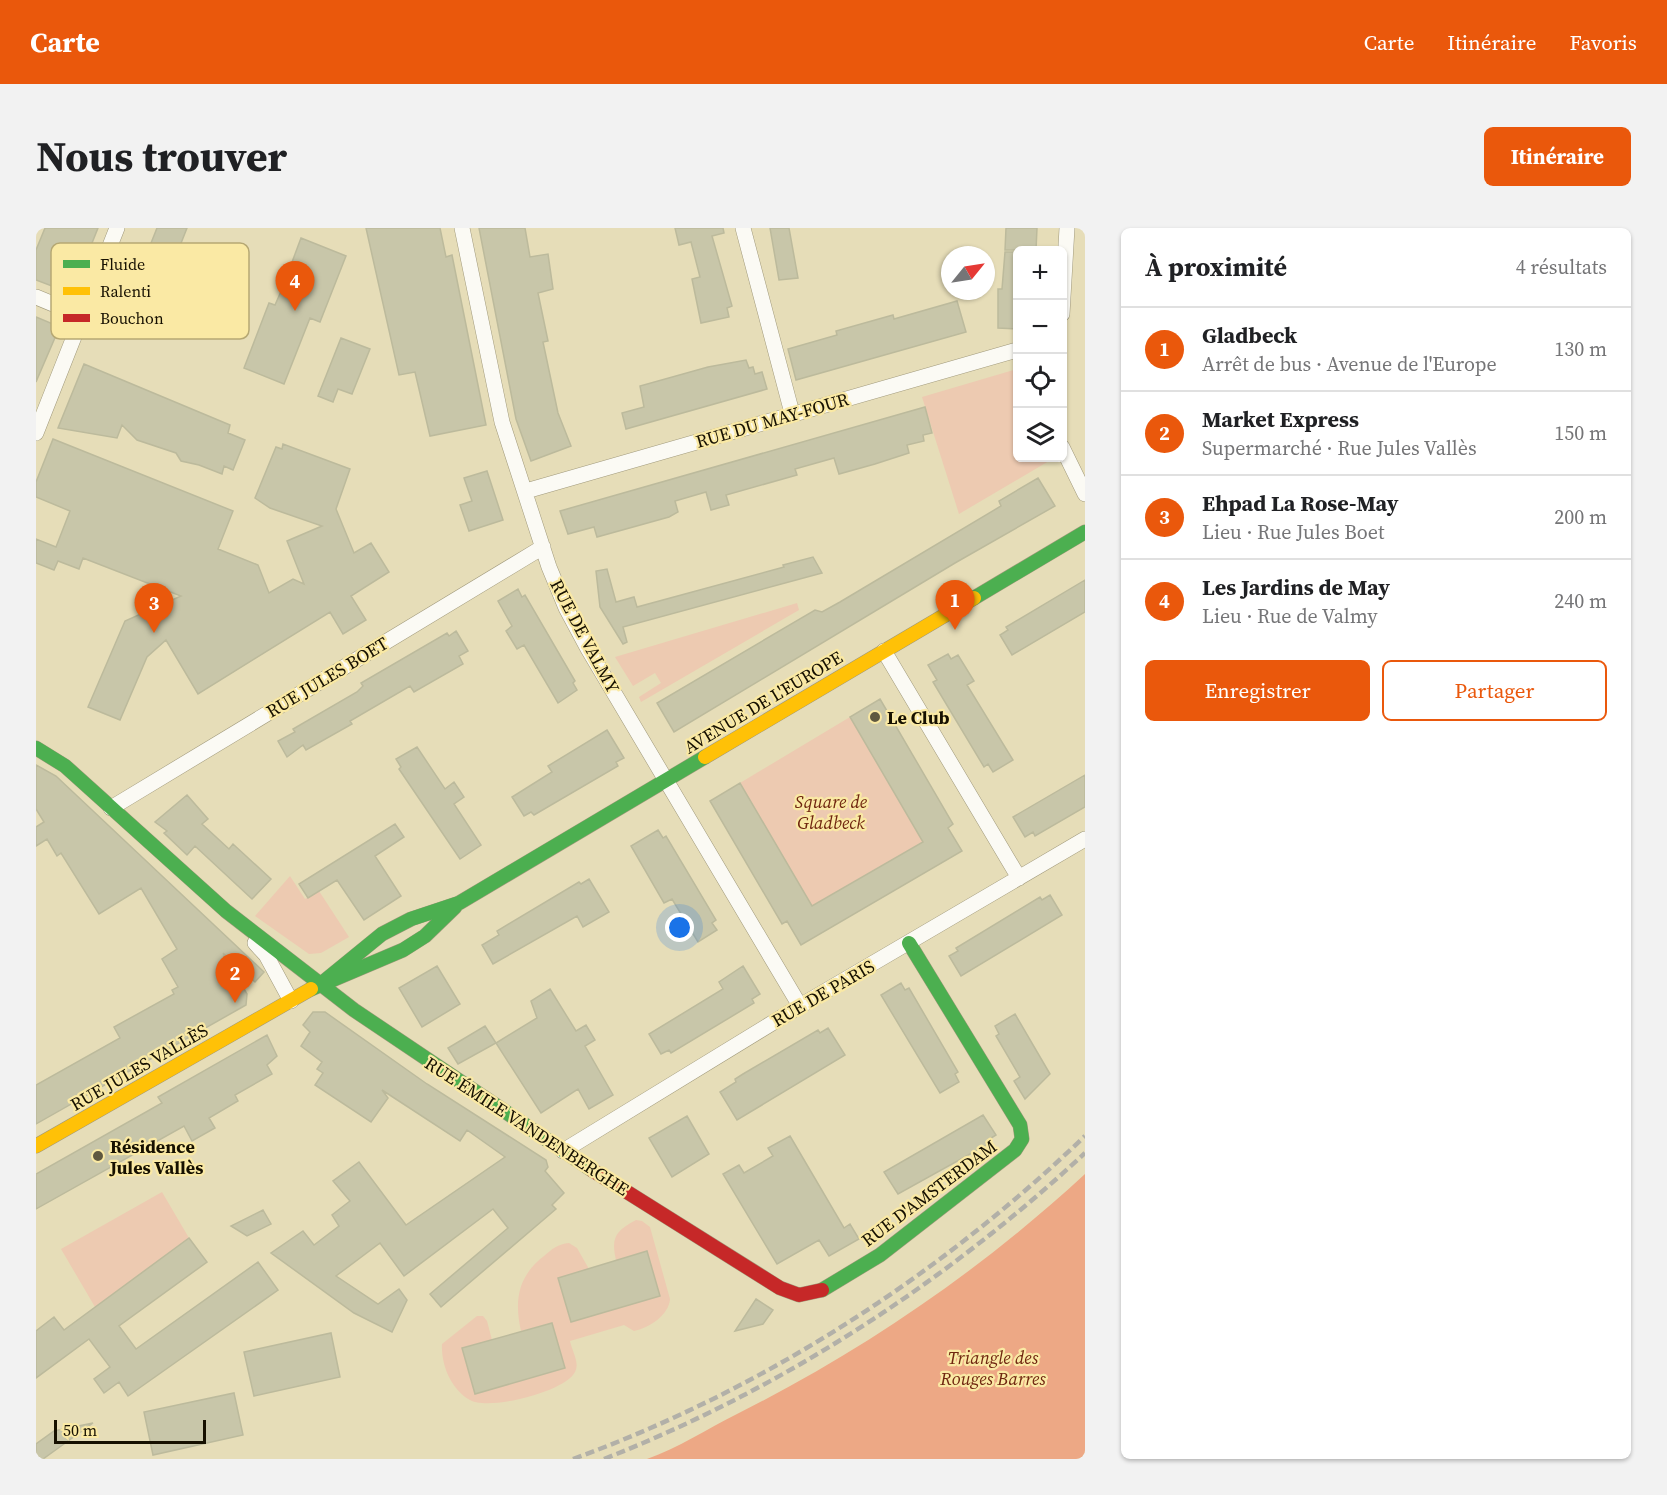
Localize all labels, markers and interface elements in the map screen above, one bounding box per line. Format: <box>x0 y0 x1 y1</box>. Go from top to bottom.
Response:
text: Carte <box>30 23 100 61</box>
text: Carte <box>1364 28 1414 57</box>
text: Itinéraire <box>1447 28 1536 57</box>
text: Favoris <box>1569 28 1637 57</box>
text: Nous trouver <box>36 127 287 185</box>
button: Itinéraire <box>1484 127 1631 186</box>
legend <box>51 243 249 339</box>
north arrow <box>941 246 995 300</box>
map controls <box>1013 246 1067 462</box>
button: + <box>1013 246 1067 300</box>
text: À proximité <box>1145 249 1287 285</box>
text: Fluide <box>100 253 145 275</box>
text: 4 résultats <box>1516 253 1607 281</box>
pin: 4 <box>276 262 314 311</box>
text: Ralenti <box>100 280 151 302</box>
button: − <box>1013 300 1067 354</box>
text: Bouchon <box>100 307 164 329</box>
text: Gladbeck <box>1202 320 1297 350</box>
text: 1 <box>1159 335 1170 363</box>
text: 130 m <box>1554 335 1607 363</box>
text: Arrêt de bus · Avenue de l'Europe <box>1202 350 1497 378</box>
button: locate <box>1013 354 1067 408</box>
street label: RUE DU MAY-FOUR <box>693 386 852 454</box>
text: Market Express <box>1202 404 1359 434</box>
button: layers <box>1013 408 1067 462</box>
text: 2 <box>1159 419 1170 447</box>
text: 150 m <box>1554 419 1607 447</box>
text: Supermarché · Rue Jules Vallès <box>1202 434 1477 462</box>
text: Ehpad La Rose-May <box>1202 488 1399 518</box>
text: 3 <box>1159 503 1170 531</box>
text: 200 m <box>1554 503 1607 531</box>
text: Lieu · Rue Jules Boet <box>1202 518 1384 546</box>
text: Les Jardins de May <box>1202 572 1390 602</box>
street label: RUE DE VALMY <box>544 575 626 698</box>
pin: 1 <box>936 580 974 630</box>
pin: 3 <box>134 584 174 633</box>
text: 4 <box>1159 587 1170 615</box>
text: 240 m <box>1554 587 1607 615</box>
text: Lieu · Rue de Valmy <box>1202 602 1377 630</box>
street label: RUE JULES BOET <box>261 631 393 723</box>
street label: AVENUE DE L'EUROPE <box>679 645 847 759</box>
button: Enregistrer <box>1145 660 1370 721</box>
button: Partager <box>1382 660 1607 721</box>
place label: Le Club <box>887 705 950 730</box>
marker: Le Club <box>868 710 882 724</box>
park label: Square de Gladbeck <box>795 789 868 835</box>
your location <box>665 913 694 942</box>
street label: RUE DE PARIS <box>767 953 879 1033</box>
pin: 2 <box>216 954 254 1003</box>
street label: RUE JULES VALLÈS <box>66 1017 212 1117</box>
street label: RUE ÉMILE VANDENBERGHE <box>420 1050 634 1202</box>
place label: Résidence Jules Vallès <box>109 1134 203 1180</box>
street label: RUE D'AMSTERDAM <box>856 1134 1002 1252</box>
marker: Résidence Jules Vallès <box>91 1149 105 1163</box>
park label: Triangle des Rouges Barres <box>939 1345 1046 1391</box>
scale bar <box>54 1417 206 1444</box>
text: 50 m <box>63 1419 97 1441</box>

